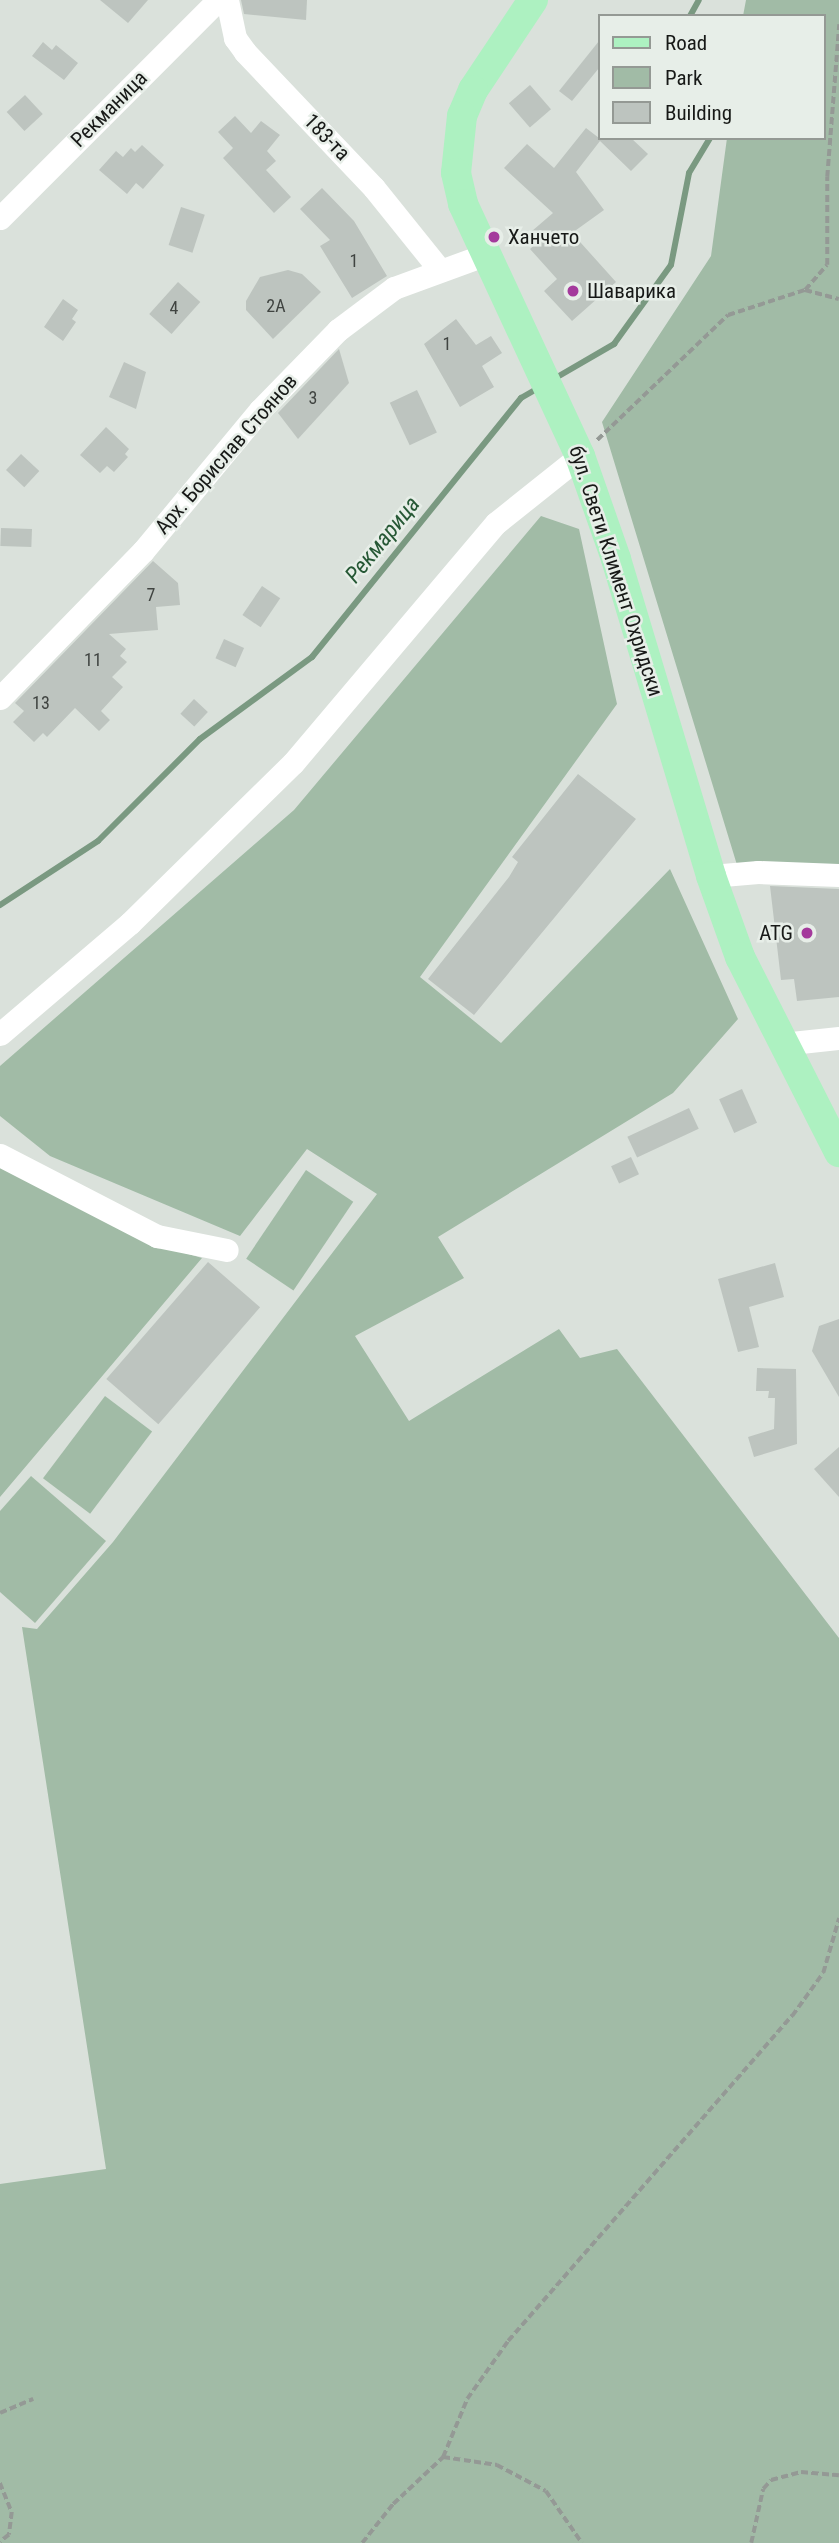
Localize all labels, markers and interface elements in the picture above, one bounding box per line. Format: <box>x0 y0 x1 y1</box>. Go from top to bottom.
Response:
legend <box>598 14 825 140</box>
text: Road <box>665 31 707 55</box>
street label: Рекманица <box>66 66 152 152</box>
text: Park <box>665 66 702 90</box>
text: Building <box>665 101 732 125</box>
street label: 183-та <box>299 108 355 166</box>
place label: Ханчето <box>508 224 579 250</box>
marker: Ханчето <box>486 229 502 245</box>
house number: 1 <box>350 250 358 272</box>
place label: Шаварика <box>587 278 676 304</box>
marker: Шаварика <box>565 283 581 299</box>
house number: 2А <box>266 295 286 317</box>
house number: 4 <box>170 297 178 319</box>
house number: 1 <box>443 333 451 355</box>
street label: Арх. Борислав Стоянов <box>150 369 302 539</box>
house number: 3 <box>309 387 317 409</box>
street label: бул. Свети Климент Охридски <box>564 443 668 699</box>
water label: Рекмарица <box>340 491 426 589</box>
house number: 7 <box>147 584 155 606</box>
house number: 11 <box>84 649 102 671</box>
house number: 13 <box>32 692 50 714</box>
place label: ATG <box>759 920 793 946</box>
marker: ATG <box>799 925 815 941</box>

